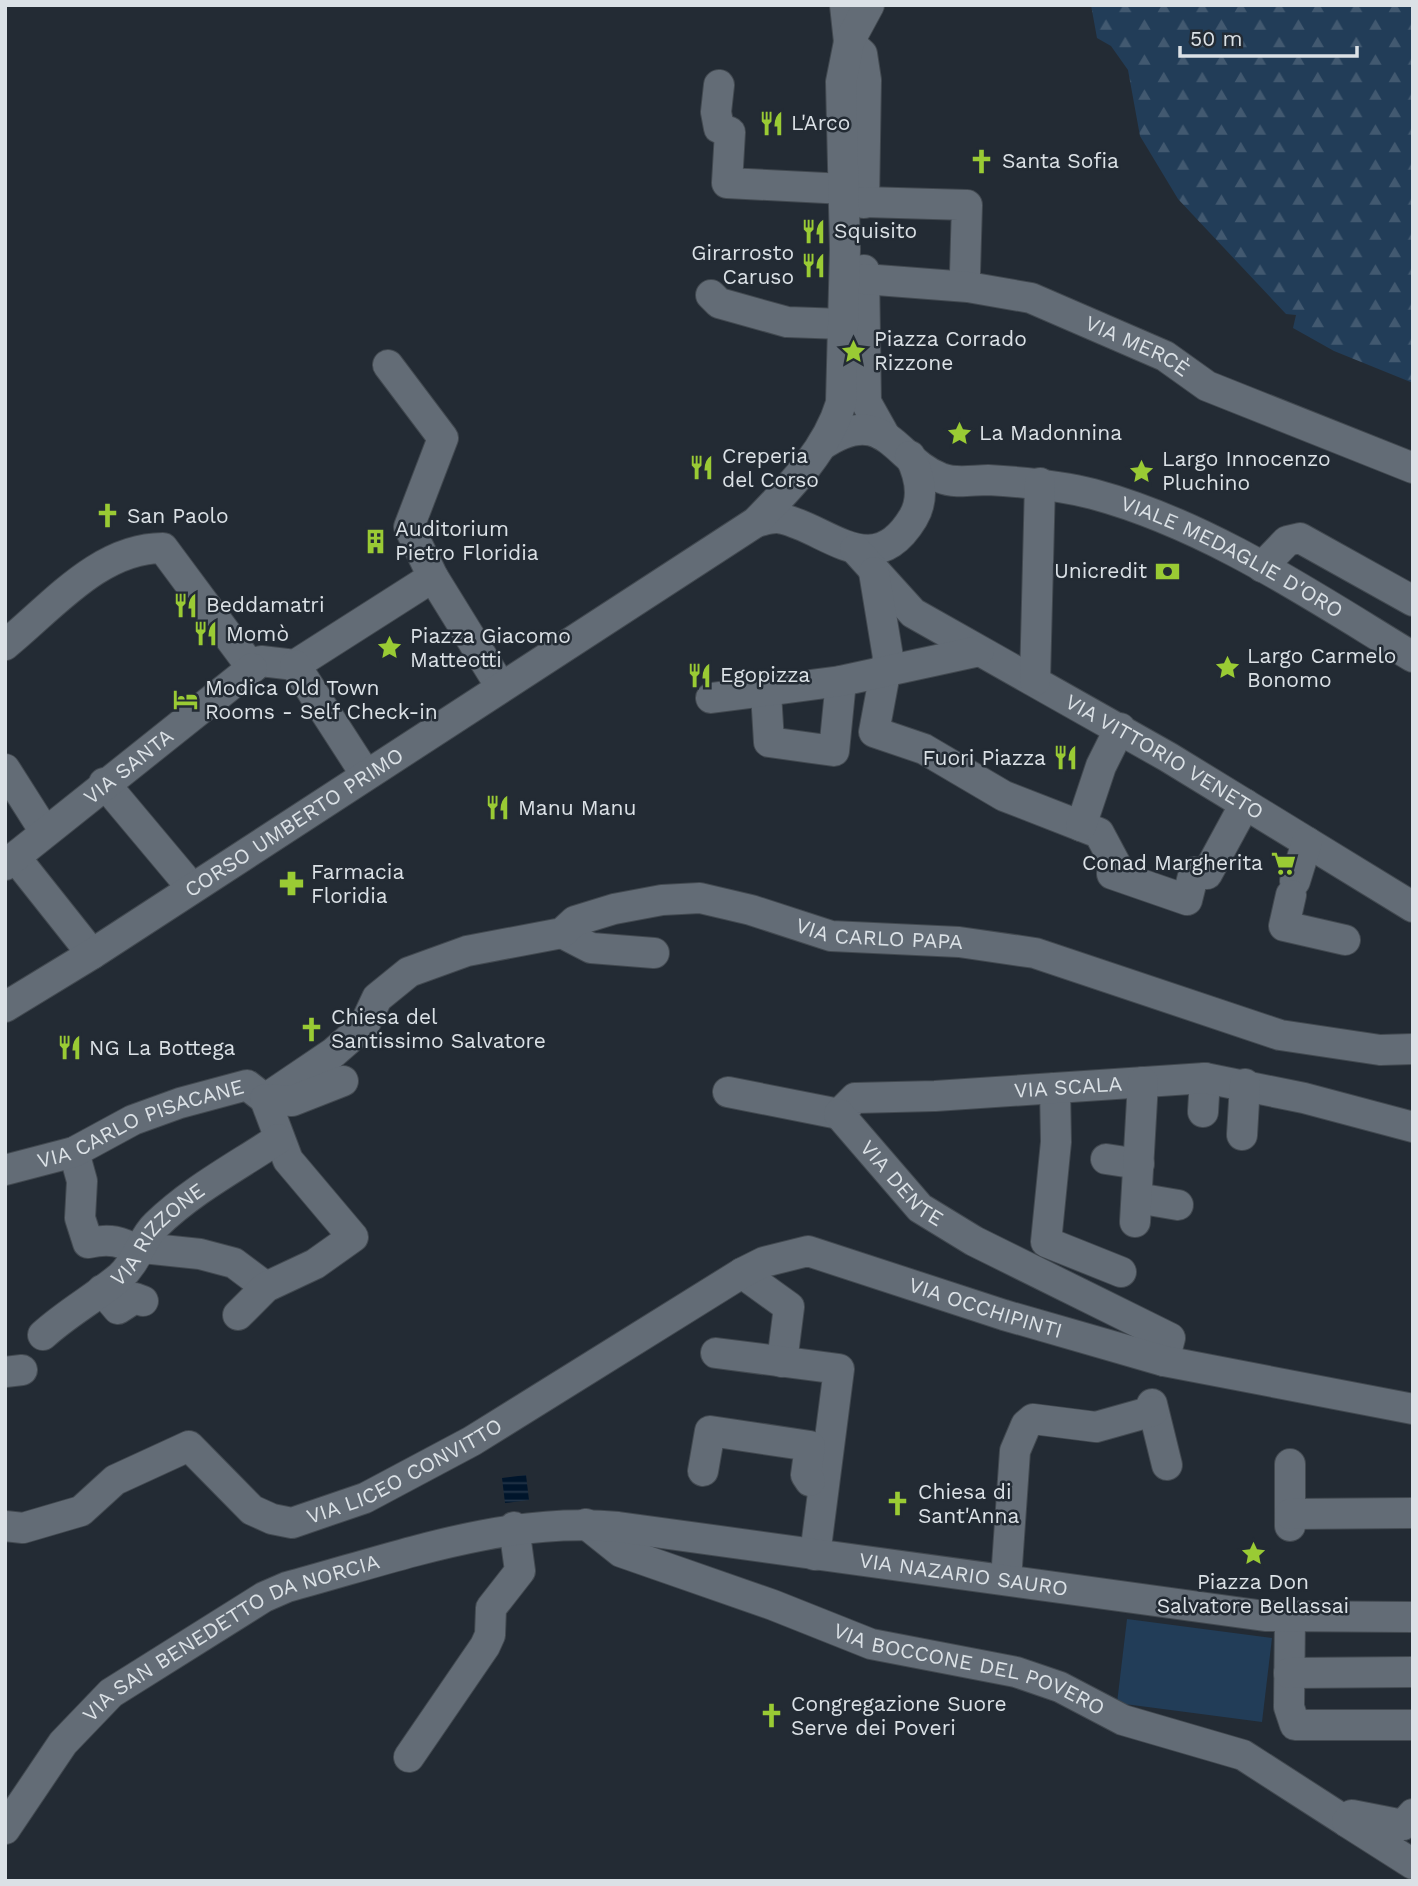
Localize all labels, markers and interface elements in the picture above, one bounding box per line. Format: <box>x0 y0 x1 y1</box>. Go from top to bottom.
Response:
scale bar <box>1180 14 1357 58</box>
text: 50 m <box>1190 26 1242 51</box>
restaurant icon: L'Arco <box>757 109 785 137</box>
place label: L'Arco <box>791 110 850 135</box>
church icon: Santa Sofia <box>968 147 996 175</box>
place label: Santa Sofia <box>1002 148 1119 173</box>
restaurant icon: Squisito <box>800 217 828 245</box>
place label: Squisito <box>834 218 917 243</box>
place label: Girarrosto Caruso <box>691 240 794 289</box>
restaurant icon: Girarrosto Caruso <box>800 251 828 279</box>
street label: VIA MERCÈ <box>1082 310 1195 382</box>
place label: Piazza Corrado Rizzone <box>874 326 1027 375</box>
place icon: Piazza Corrado Rizzone <box>840 337 868 365</box>
place icon: La Madonnina <box>945 419 973 447</box>
place label: La Madonnina <box>979 420 1122 445</box>
place label: Creperia del Corso <box>722 443 819 492</box>
place label: Largo Innocenzo Pluchino <box>1162 446 1331 495</box>
restaurant icon: Creperia del Corso <box>688 454 716 482</box>
place icon: Largo Innocenzo Pluchino <box>1128 457 1156 485</box>
street label: VIALE MEDAGLIE D'ORO <box>1118 490 1348 623</box>
church icon: San Paolo <box>93 502 121 530</box>
place label: San Paolo <box>127 503 229 528</box>
place label: Auditorium Pietro Floridia <box>395 516 539 565</box>
building icon: Auditorium Pietro Floridia <box>361 527 389 555</box>
bank icon: Unicredit <box>1153 557 1181 585</box>
place label: Unicredit <box>1054 558 1147 583</box>
restaurant icon: Beddamatri <box>172 591 200 619</box>
place label: Beddamatri <box>206 592 324 617</box>
restaurant icon: Momò <box>192 620 220 648</box>
place label: Momò <box>226 621 289 646</box>
place label: Piazza Giacomo Matteotti <box>410 623 571 672</box>
place icon: Piazza Giacomo Matteotti <box>376 634 404 662</box>
place label: Largo Carmelo Bonomo <box>1247 643 1396 692</box>
place icon: Largo Carmelo Bonomo <box>1213 654 1241 682</box>
restaurant icon: Egopizza <box>686 661 714 689</box>
place label: Egopizza <box>720 662 810 687</box>
place label: Modica Old Town Rooms - Self Check-in <box>205 675 438 724</box>
hotel icon: Modica Old Town Rooms - Self Check-in <box>171 686 199 714</box>
street label: VIA VITTORIO VENETO <box>1061 689 1268 825</box>
street label: VIA SANTA <box>78 723 178 809</box>
street label: CORSO UMBERTO PRIMO <box>180 742 408 902</box>
restaurant icon: Fuori Piazza <box>1052 744 1080 772</box>
place label: Fuori Piazza <box>923 745 1046 770</box>
restaurant icon: Manu Manu <box>484 794 512 822</box>
place label: Manu Manu <box>518 795 636 820</box>
supermarket icon: Conad Margherita <box>1269 849 1297 877</box>
place label: Conad Margherita <box>1082 850 1263 875</box>
place label: Farmacia Floridia <box>311 859 404 908</box>
pharmacy icon: Farmacia Floridia <box>277 870 305 898</box>
street label: VIA CARLO PAPA <box>793 912 964 954</box>
place label: Chiesa del Santissimo Salvatore <box>331 1004 546 1053</box>
church icon: Chiesa del Santissimo Salvatore <box>297 1015 325 1043</box>
restaurant icon: NG La Bottega <box>55 1034 83 1062</box>
place label: NG La Bottega <box>89 1035 236 1060</box>
street label: VIA SCALA <box>1013 1071 1123 1103</box>
street label: VIA CARLO PISACANE <box>35 1073 246 1173</box>
street label: VIA DENTE <box>855 1135 948 1231</box>
street label: VIA RIZZONE <box>106 1177 209 1291</box>
street label: VIA OCCHIPINTI <box>906 1272 1065 1343</box>
street label: VIA LICEO CONVITTO <box>303 1412 506 1529</box>
place label: Chiesa di Sant'Anna <box>918 1479 1019 1528</box>
church icon: Chiesa di Sant'Anna <box>884 1490 912 1518</box>
place icon: Piazza Don Salvatore Bellassai <box>1239 1539 1267 1567</box>
street label: VIA NAZARIO SAURO <box>858 1547 1070 1601</box>
street label: VIA SAN BENEDETTO DA NORCIA <box>77 1548 382 1727</box>
place label: Piazza Don Salvatore Bellassai <box>1157 1569 1349 1618</box>
street label: VIA BOCCONE DEL POVERO <box>830 1617 1109 1720</box>
place label: Congregazione Suore Serve dei Poveri <box>791 1691 1007 1740</box>
church icon: Congregazione Suore Serve dei Poveri <box>757 1702 785 1730</box>

